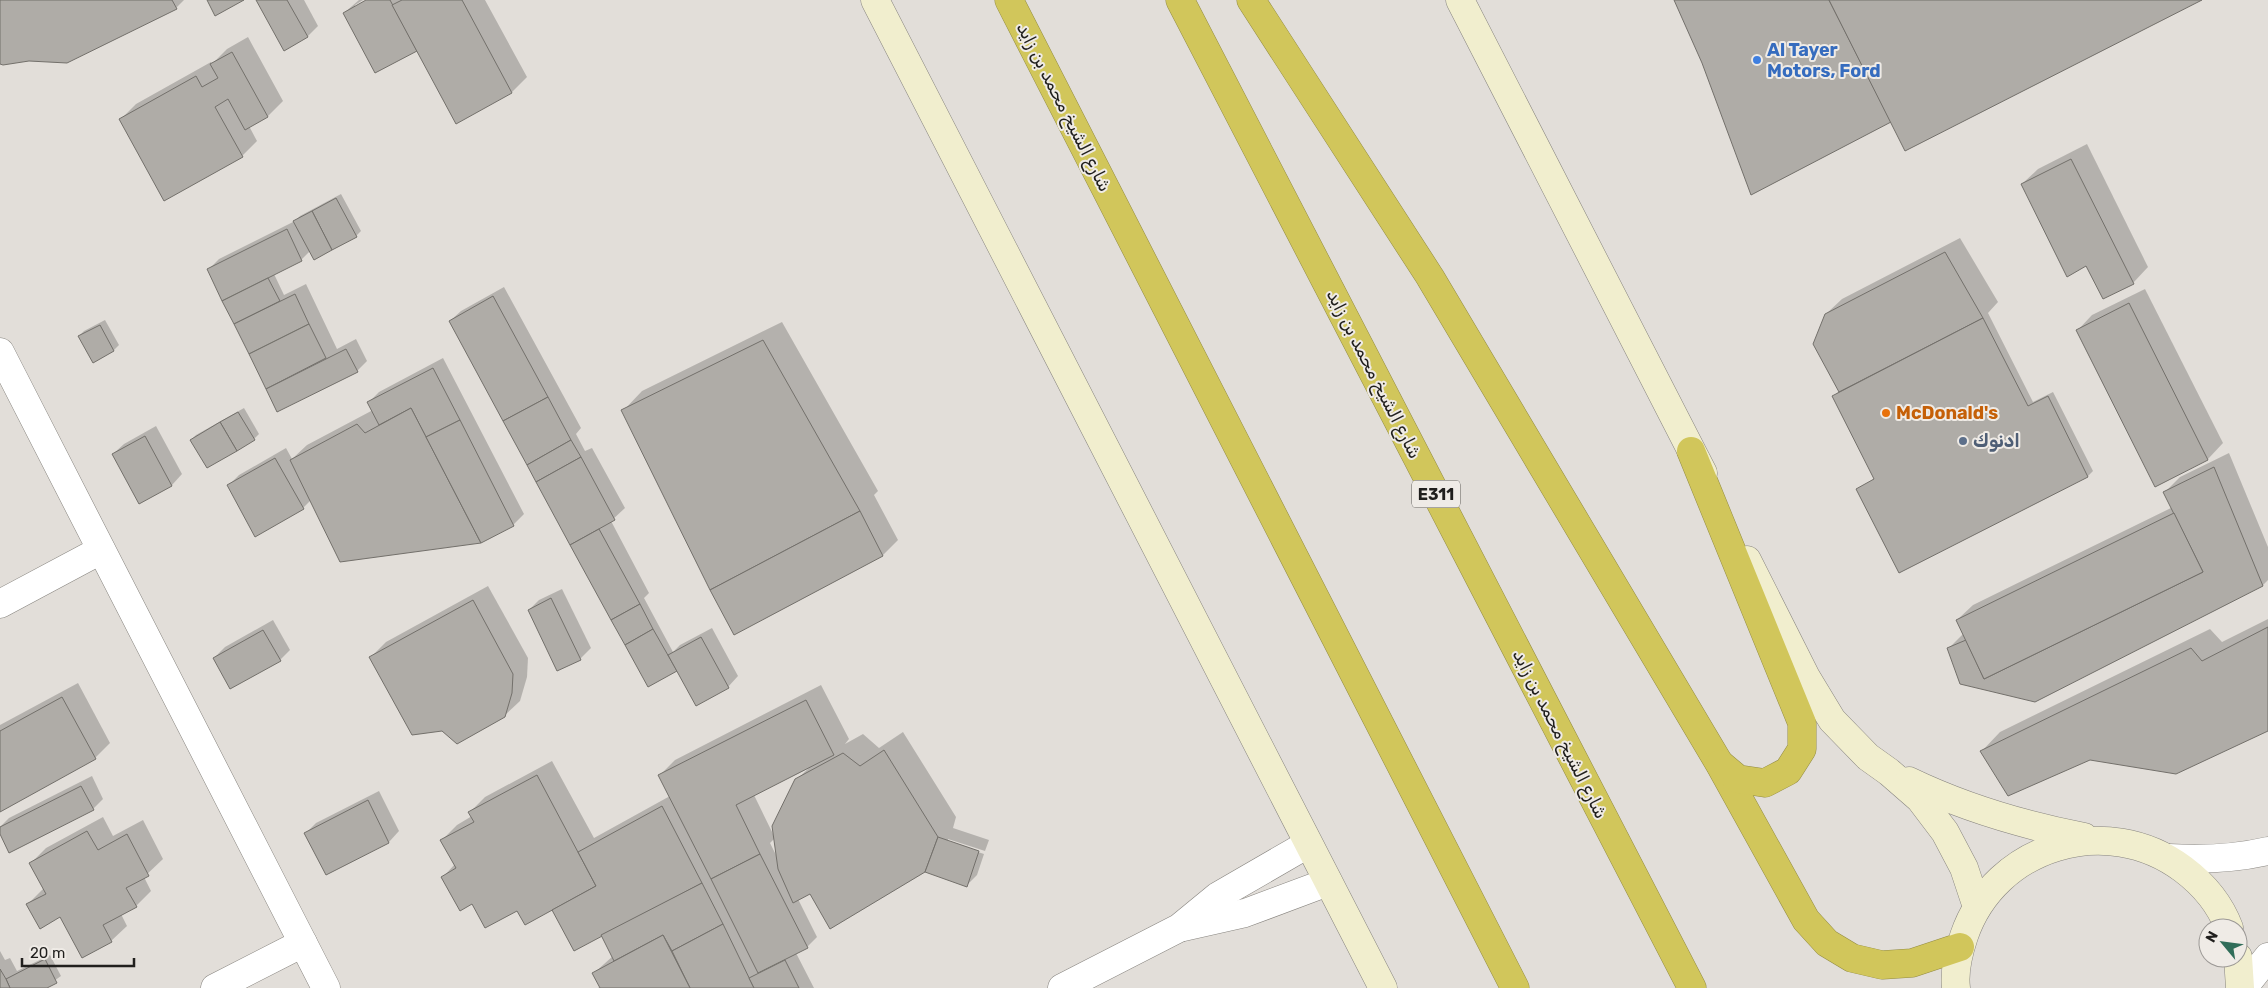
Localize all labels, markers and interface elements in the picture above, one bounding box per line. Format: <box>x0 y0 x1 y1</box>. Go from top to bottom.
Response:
street label: شارع الشيخ محمد بن زايد <box>1010 19 1116 196</box>
place label: Al Tayer Motors, Ford <box>1767 39 1881 82</box>
marker: Al Tayer Motors, Ford <box>1751 54 1763 66</box>
street label: شارع الشيخ محمد بن زايد <box>1320 286 1426 463</box>
place label: McDonald's <box>1896 402 1998 424</box>
marker: McDonald's <box>1880 407 1892 419</box>
place label: ادنوك <box>1973 430 2020 452</box>
marker: ادنوك <box>1957 435 1969 447</box>
road number: E311 <box>1412 480 1460 508</box>
street label: شارع الشيخ محمد بن زايد <box>1506 646 1612 823</box>
north arrow <box>2198 918 2248 968</box>
text: N <box>2202 928 2222 945</box>
scale bar <box>22 936 135 968</box>
text: 20 m <box>30 944 65 962</box>

